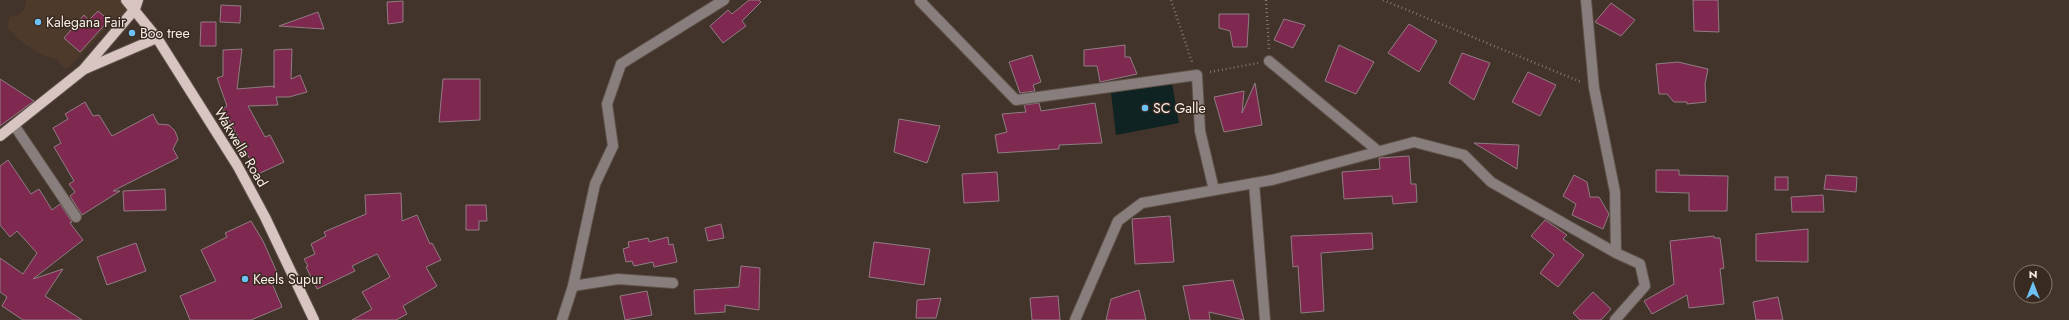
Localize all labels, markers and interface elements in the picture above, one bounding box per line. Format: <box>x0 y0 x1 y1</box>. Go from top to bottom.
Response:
place label: Kalegana Fair <box>46 12 126 32</box>
marker: Kalegana Fair <box>33 17 43 27</box>
place label: Boo tree <box>140 23 190 43</box>
marker: Boo tree <box>127 28 137 38</box>
place label: SC Galle <box>1153 98 1206 118</box>
street label: Wakwella Road <box>209 103 273 191</box>
marker: SC Galle <box>1140 103 1150 113</box>
north arrow <box>2013 264 2053 304</box>
text: N <box>2029 266 2037 282</box>
place label: Keels Supur <box>253 269 323 289</box>
marker: Keels Supur <box>240 274 250 284</box>

